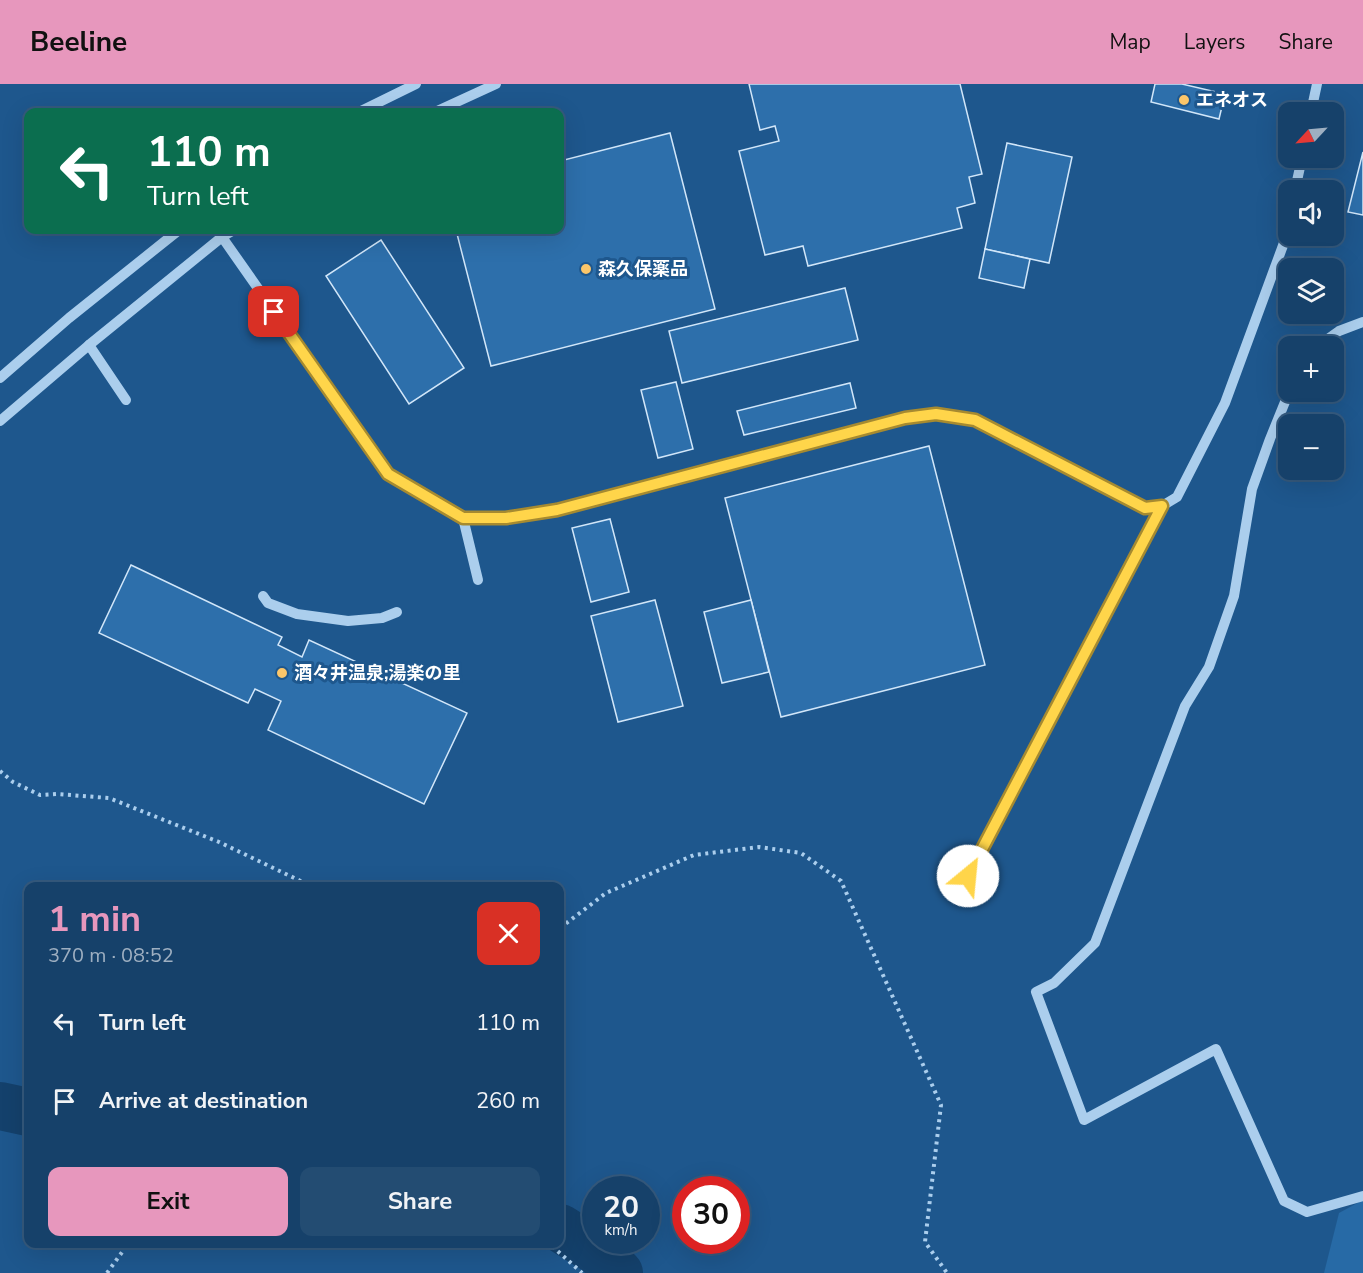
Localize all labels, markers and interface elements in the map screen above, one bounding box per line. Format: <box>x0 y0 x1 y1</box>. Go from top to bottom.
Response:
text: Beeline <box>30 23 127 61</box>
text: Map <box>1109 28 1151 56</box>
text: Layers <box>1184 28 1245 56</box>
text: Share <box>1278 28 1333 56</box>
place label: エネオス <box>1196 88 1268 112</box>
marker: エネオス <box>1177 93 1191 107</box>
north arrow <box>1278 102 1344 168</box>
map controls <box>1278 102 1344 480</box>
text: 110 m <box>147 124 271 181</box>
icon: left <box>48 132 126 210</box>
text: Turn left <box>147 178 248 215</box>
button: sound <box>1278 180 1344 246</box>
place label: 森久保薬品 <box>598 257 688 281</box>
button: layers <box>1278 258 1344 324</box>
marker: 森久保薬品 <box>579 262 593 276</box>
pin <box>248 286 299 337</box>
icon: arrive <box>257 295 290 328</box>
button: + <box>1278 336 1344 402</box>
button: − <box>1278 414 1344 480</box>
place label: 酒々井温泉;湯楽の里 <box>294 661 460 685</box>
marker: 酒々井温泉;湯楽の里 <box>275 666 289 680</box>
position arrow <box>936 844 1000 908</box>
text: 1 min <box>48 895 141 944</box>
button: close <box>477 902 540 965</box>
text: 370 m · 08:52 <box>48 942 174 969</box>
icon: left <box>48 1007 81 1040</box>
text: Turn left <box>99 1008 186 1038</box>
text: 110 m <box>476 1008 540 1038</box>
icon: arrive <box>48 1085 81 1118</box>
text: Arrive at destination <box>99 1086 308 1116</box>
text: 260 m <box>476 1086 540 1116</box>
button: Exit <box>48 1167 288 1236</box>
button: Share <box>300 1167 540 1236</box>
speed limit sign: 30 <box>672 1176 750 1254</box>
text: 20 <box>603 1187 639 1228</box>
text: km/h <box>604 1220 638 1240</box>

